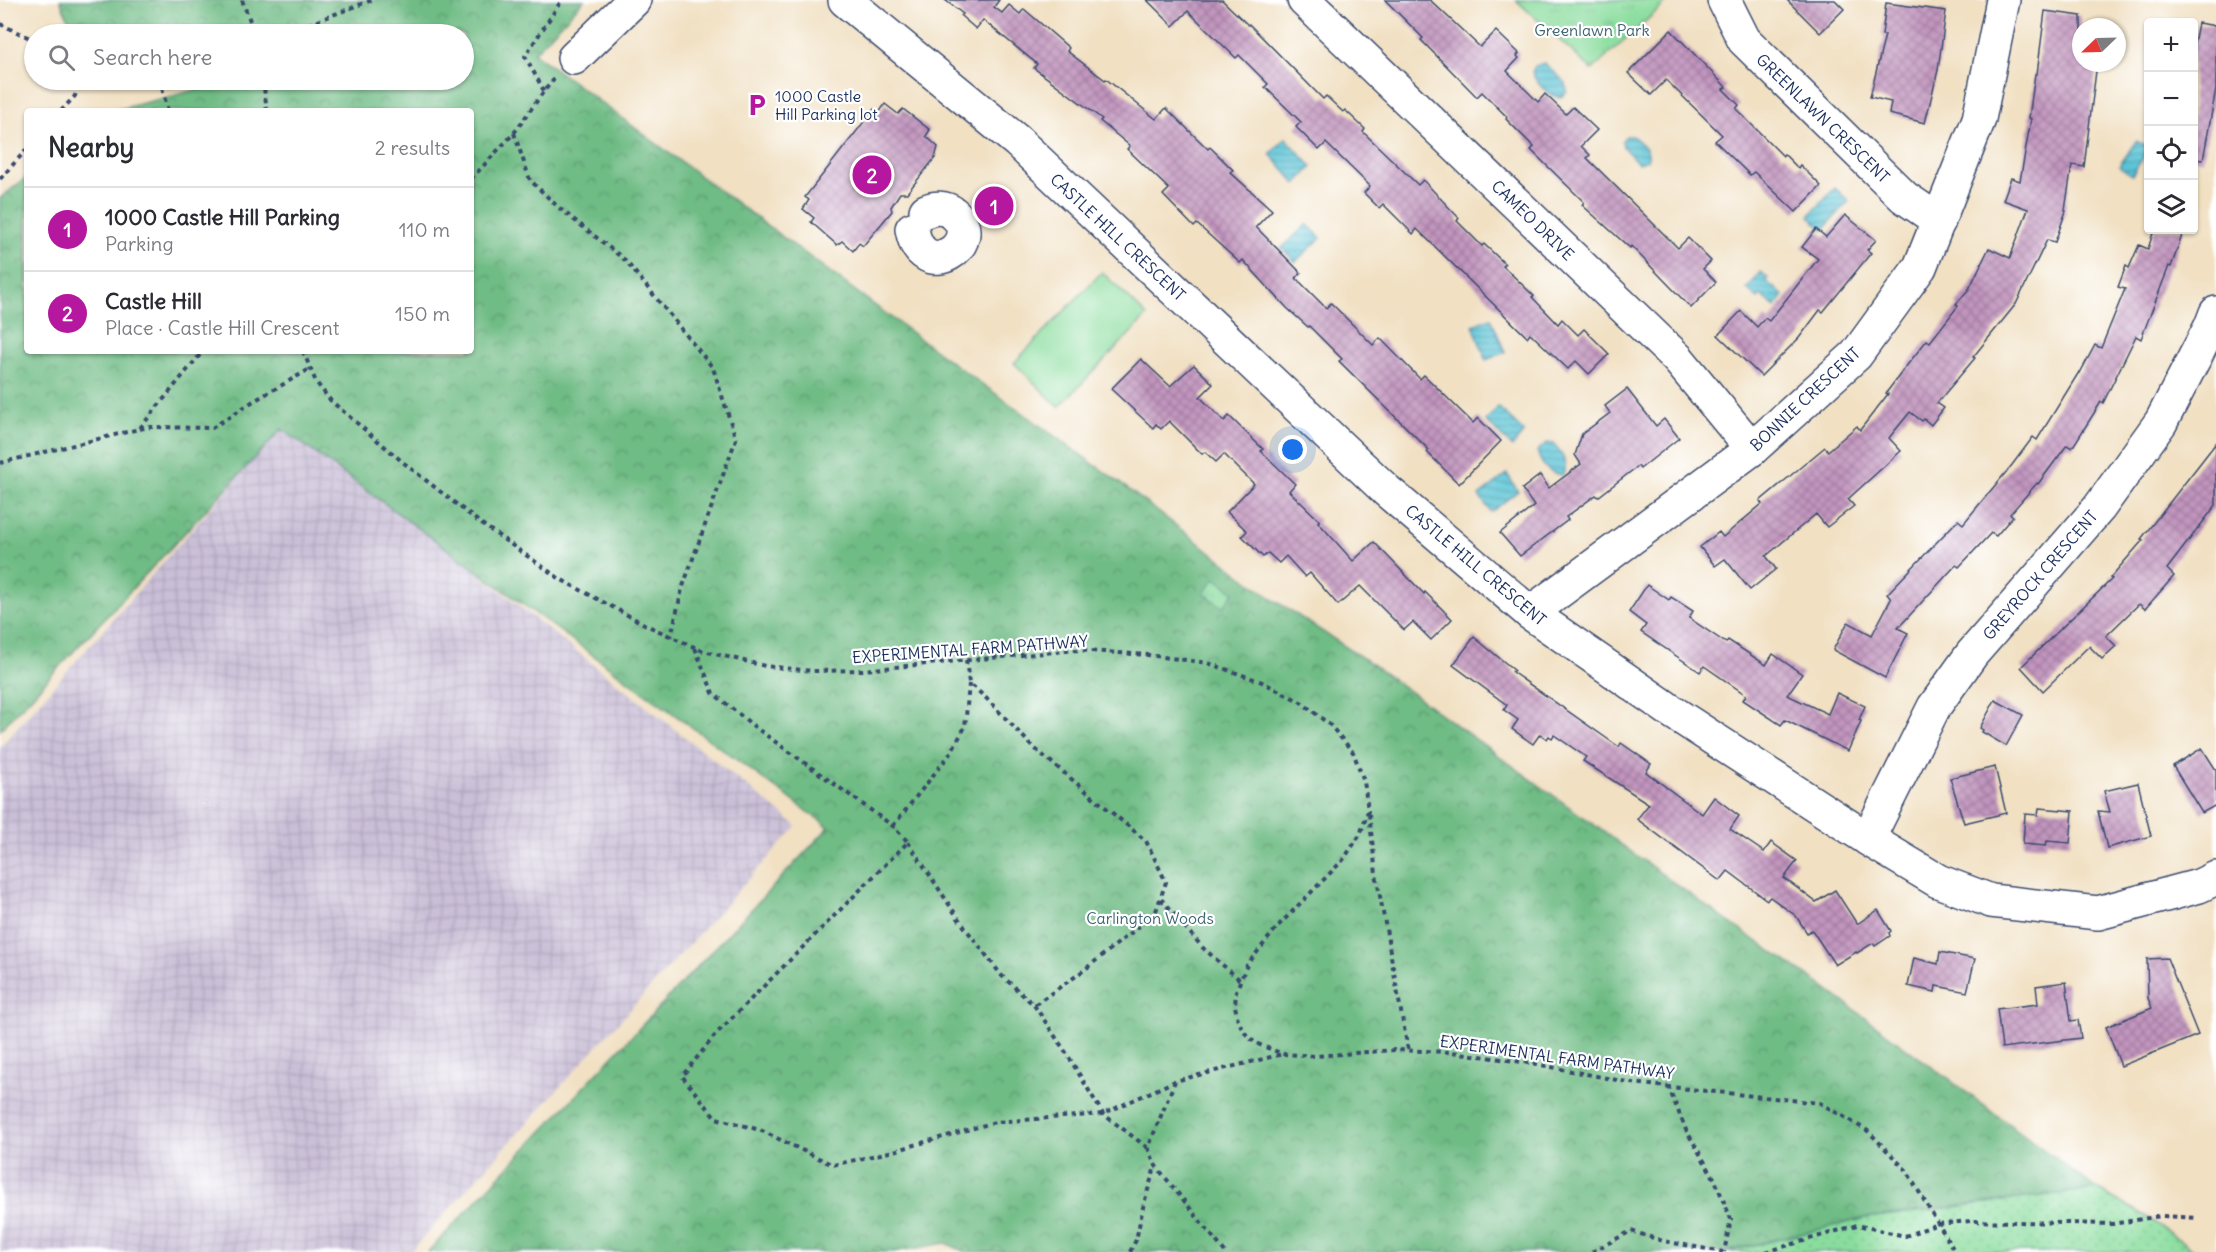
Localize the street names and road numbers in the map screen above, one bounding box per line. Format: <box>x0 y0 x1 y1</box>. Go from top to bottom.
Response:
street label: GREENLAWN CRESCENT <box>1752 49 1894 187</box>
street label: CASTLE HILL CRESCENT <box>1046 169 1190 305</box>
street label: CAMEO DRIVE <box>1488 176 1578 264</box>
street label: BONNIE CRESCENT <box>1746 343 1864 455</box>
street label: CASTLE HILL CRESCENT <box>1401 500 1551 630</box>
street label: GREYROCK CRESCENT <box>1978 506 2102 644</box>
street label: EXPERIMENTAL FARM PATHWAY <box>851 631 1089 667</box>
street label: EXPERIMENTAL FARM PATHWAY <box>1439 1031 1676 1083</box>

